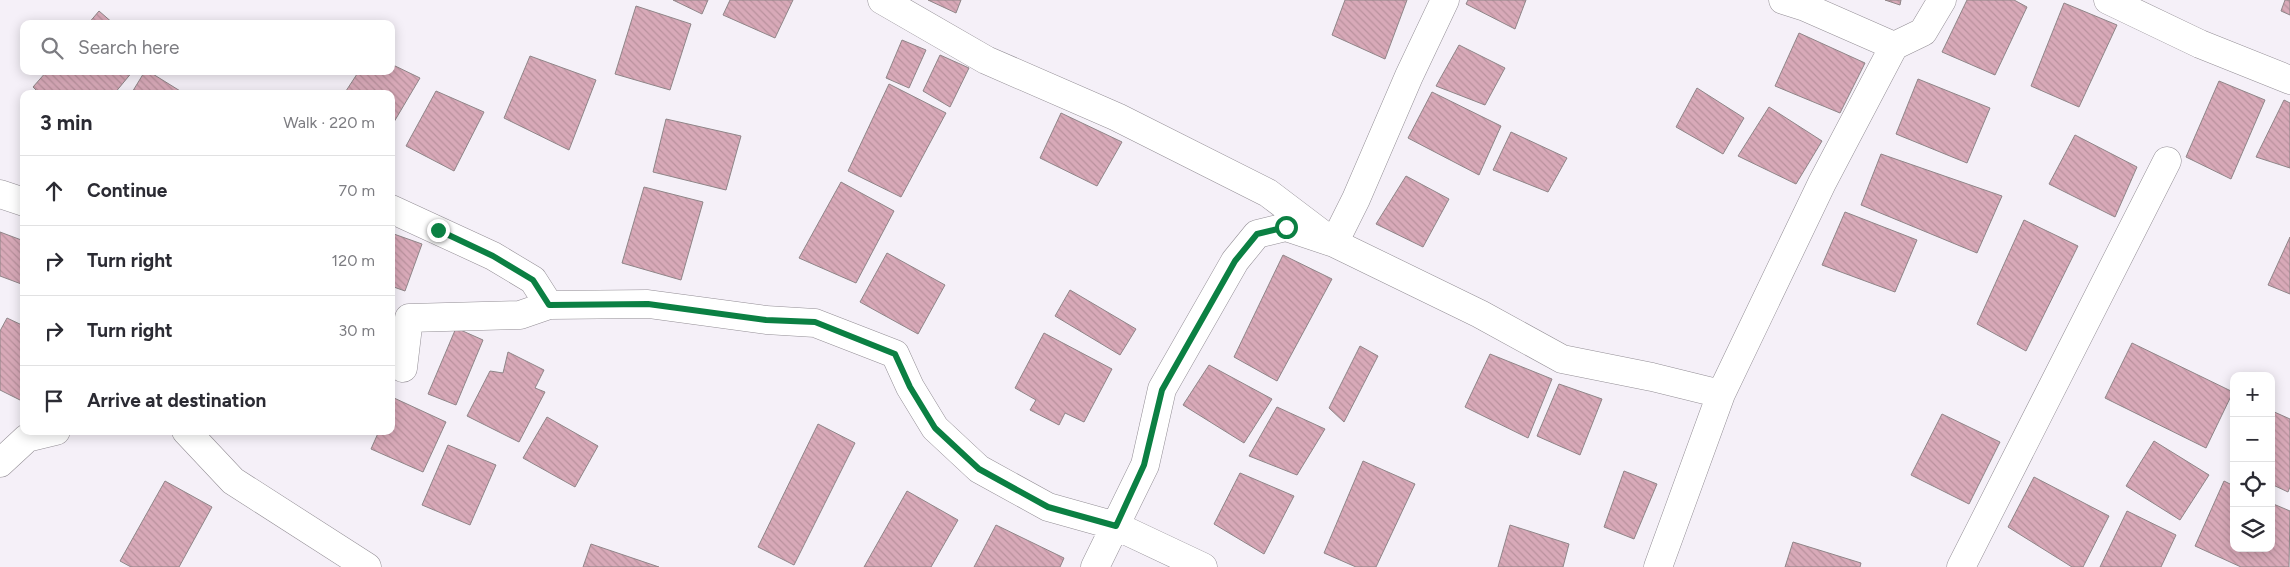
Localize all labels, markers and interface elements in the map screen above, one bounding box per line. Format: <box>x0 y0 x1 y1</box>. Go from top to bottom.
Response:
search box <box>20 20 395 75</box>
icon: search <box>38 34 66 62</box>
text: Search here <box>78 36 180 59</box>
text: 3 min <box>40 110 92 135</box>
text: Walk · 220 m <box>283 113 375 132</box>
icon: ahead <box>40 177 68 205</box>
text: Continue <box>87 179 167 202</box>
text: 70 m <box>339 181 375 200</box>
route start <box>1275 216 1298 239</box>
route end <box>427 219 450 242</box>
icon: right <box>40 247 68 275</box>
text: Turn right <box>87 249 173 272</box>
text: 120 m <box>332 251 375 270</box>
icon: right <box>40 317 68 345</box>
text: Turn right <box>87 319 173 342</box>
text: 30 m <box>338 321 375 340</box>
map controls <box>2230 372 2275 552</box>
button: + <box>2230 372 2275 417</box>
icon: arrive <box>40 387 68 415</box>
text: Arrive at destination <box>87 389 266 412</box>
button: − <box>2230 417 2275 462</box>
button: locate <box>2230 462 2275 507</box>
button: layers <box>2230 507 2275 552</box>

